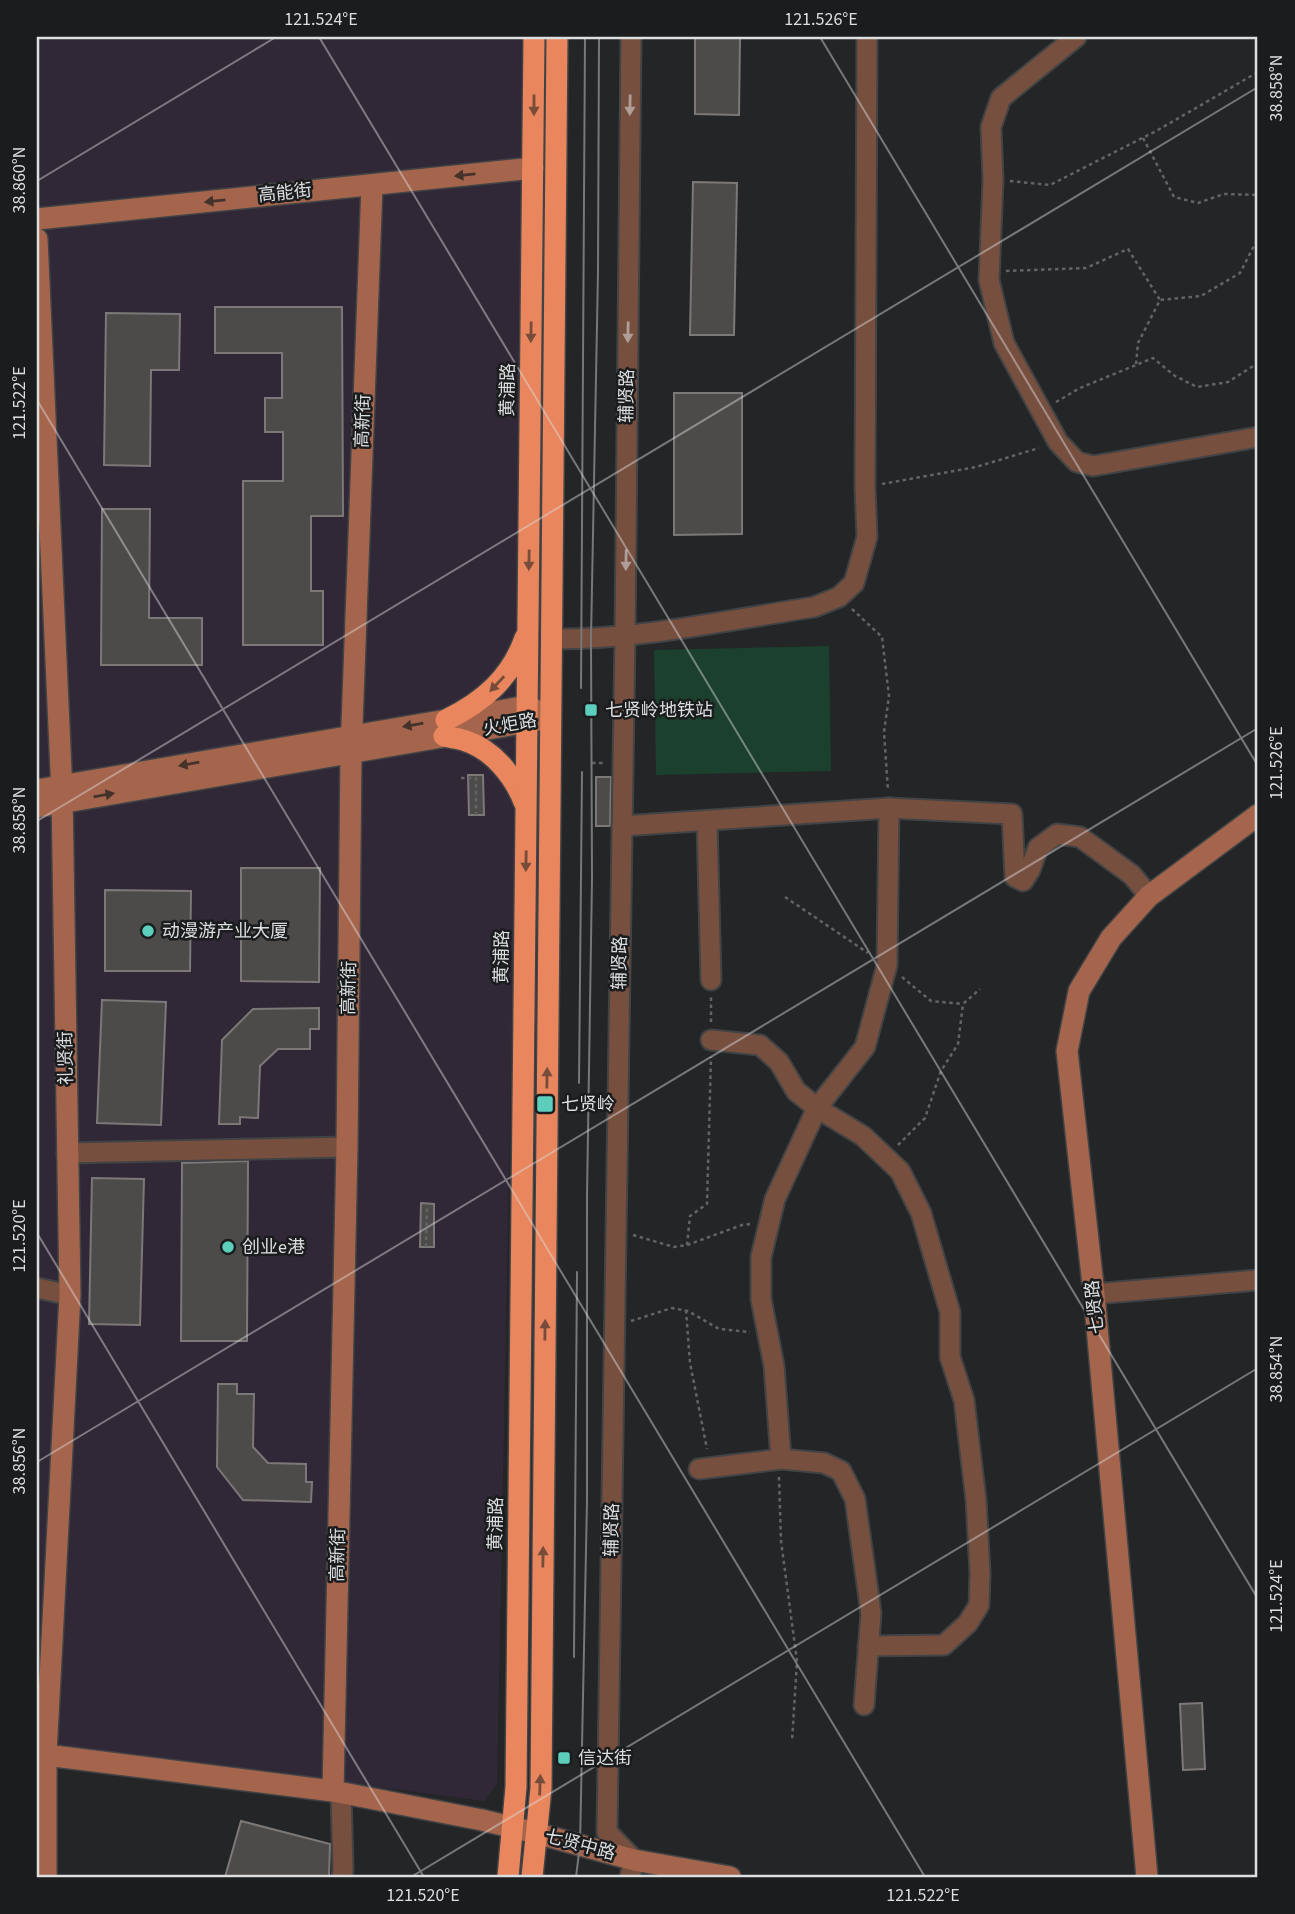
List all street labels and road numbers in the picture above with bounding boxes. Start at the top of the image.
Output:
street label: 高能街 [257,178,313,208]
street label: 黄浦路 [495,363,521,417]
street label: 辅贤路 [614,369,640,423]
street label: 高新街 [350,394,376,448]
street label: 火炬路 [481,708,539,742]
street label: 黄浦路 [489,930,515,984]
street label: 辅贤路 [607,936,633,990]
street label: 高新街 [336,961,362,1015]
street label: 礼贤街 [53,1031,79,1085]
street label: 七贤路 [1080,1279,1110,1335]
street label: 黄浦路 [483,1497,509,1551]
street label: 辅贤路 [599,1503,625,1557]
street label: 高新街 [325,1528,351,1582]
street label: 七贤中路 [542,1824,618,1866]

